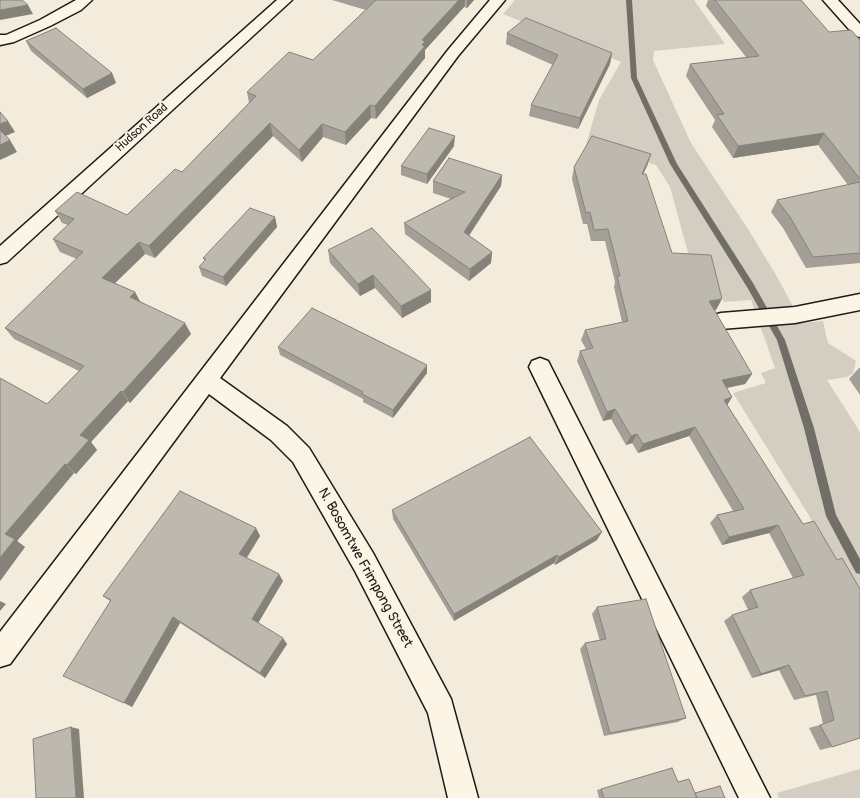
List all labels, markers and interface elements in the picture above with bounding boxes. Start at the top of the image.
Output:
street label: Hudson Road [113,101,171,155]
street label: N. Bosomtwe Frimpong Street [314,485,416,651]

